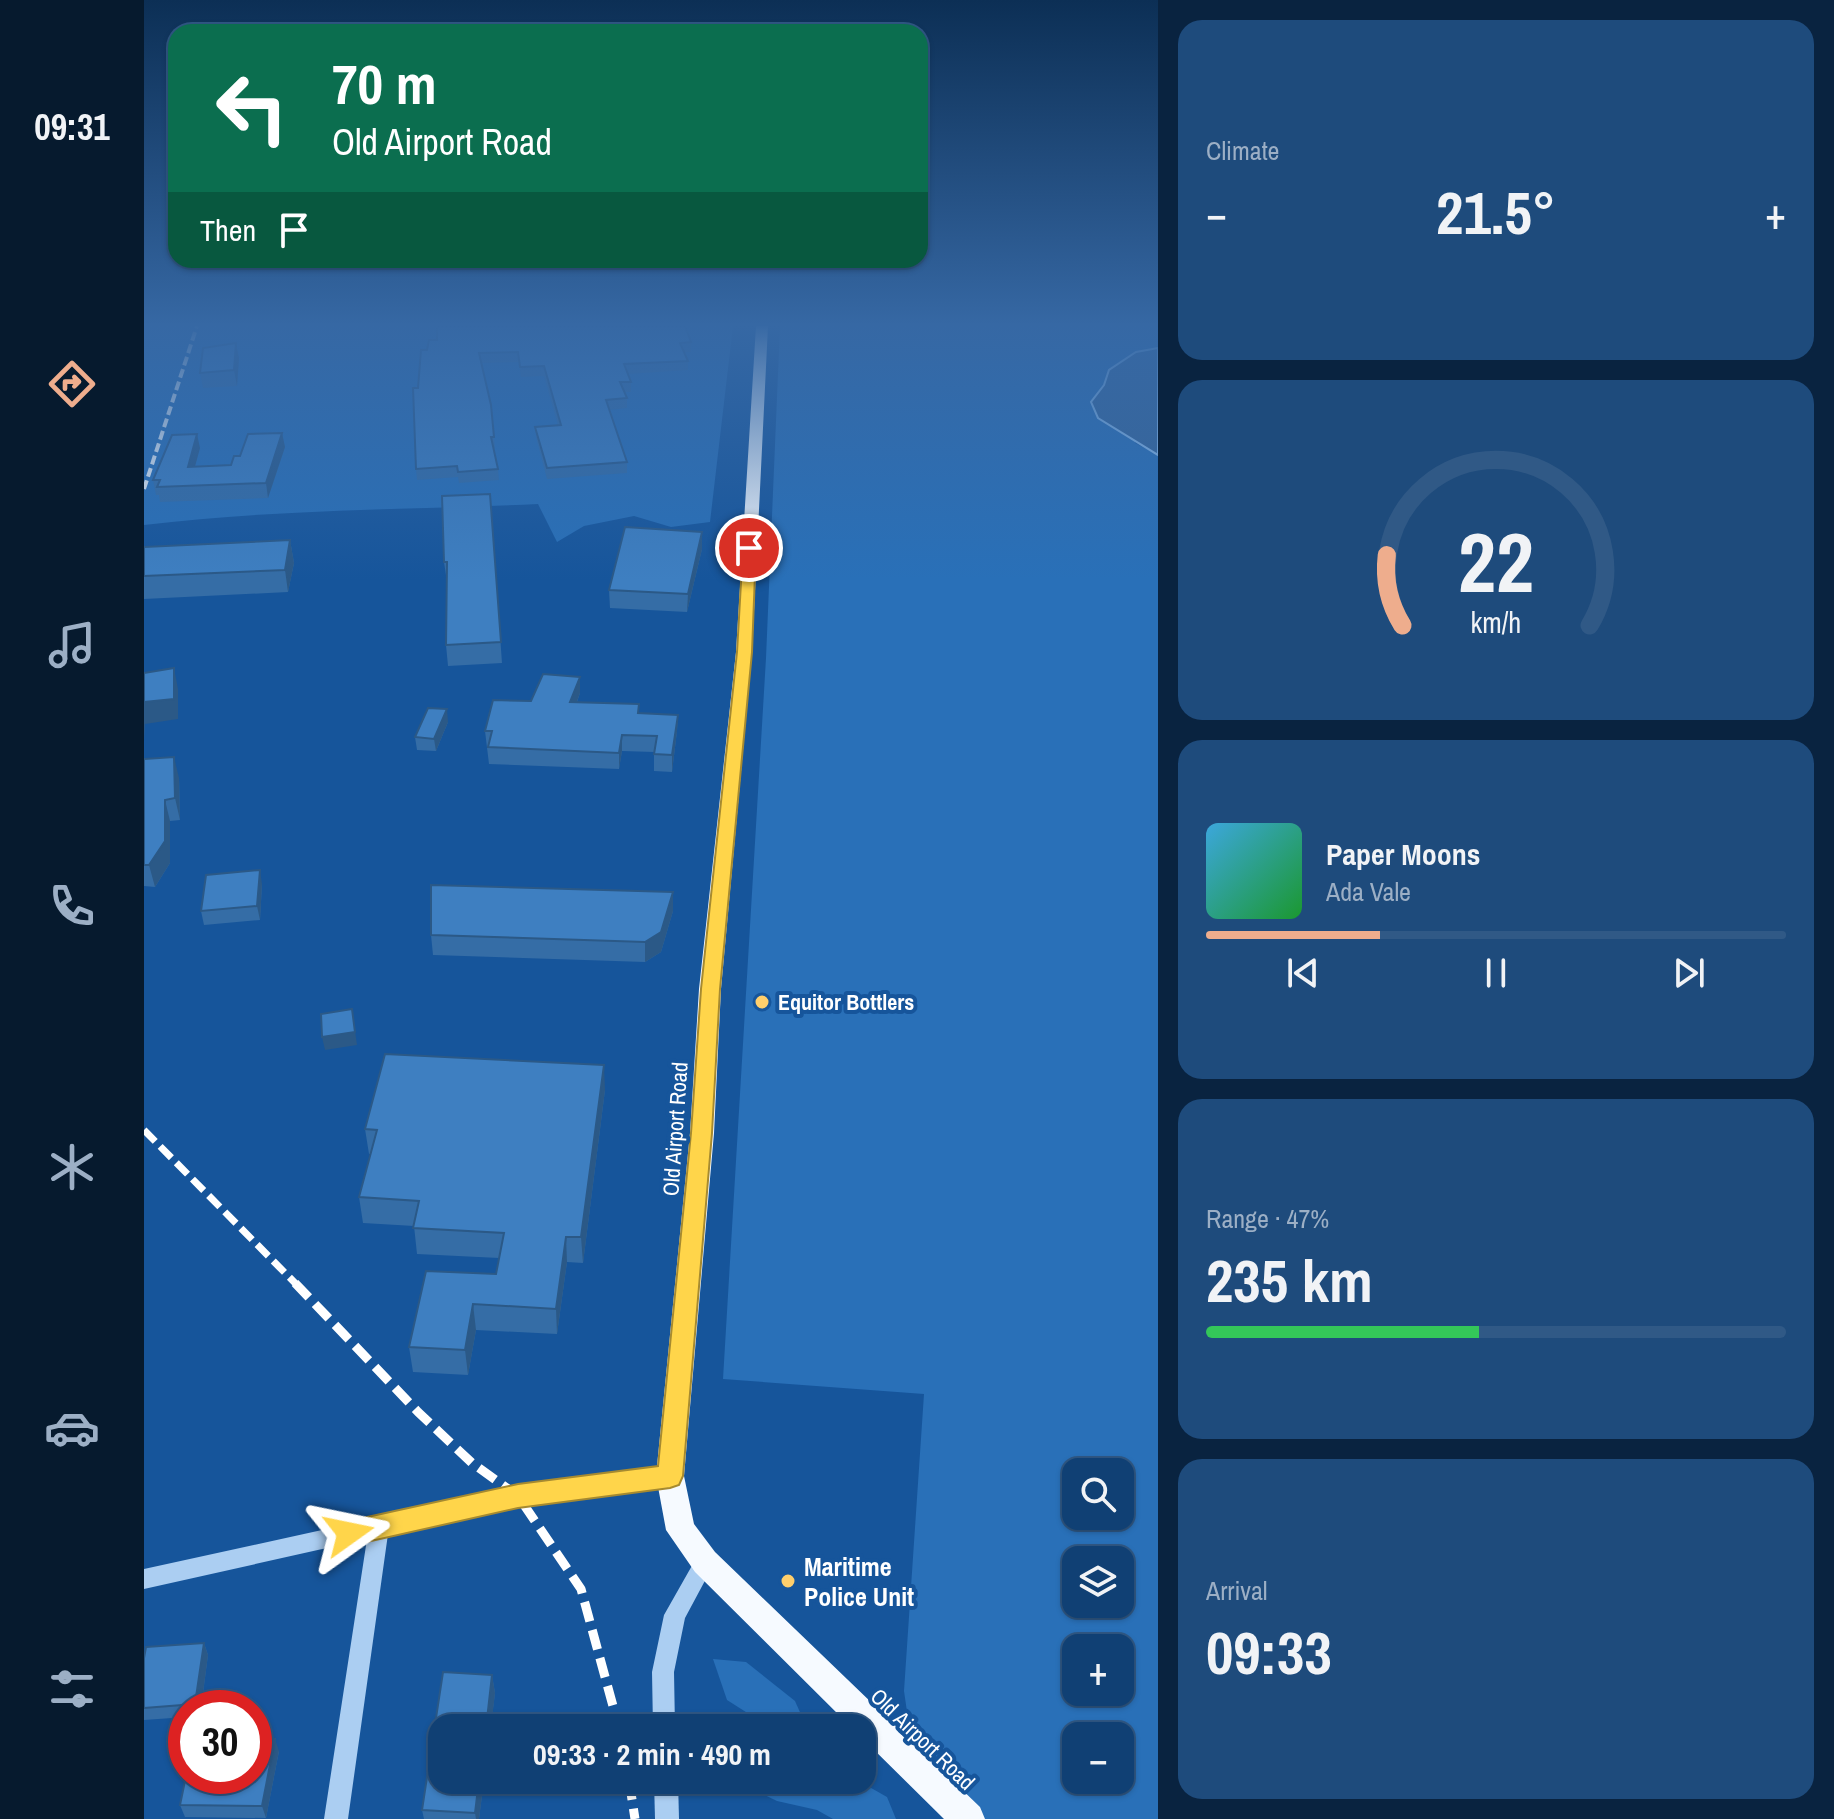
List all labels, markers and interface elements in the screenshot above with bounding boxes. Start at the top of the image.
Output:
text: 70 m [332,46,437,121]
icon: left [200,56,304,160]
text: 09:31 [34,103,110,151]
text: Old Airport Road [332,118,552,166]
text: Climate [1206,133,1279,168]
text: 21.5° [1436,172,1556,253]
text: − [1206,183,1227,243]
text: + [1765,183,1786,243]
icon: arrive [272,208,316,252]
text: Then [200,210,256,250]
icon: directions [44,356,100,412]
text: 22 [1458,505,1534,617]
pin [715,514,783,582]
icon: arrive [727,526,771,570]
text: km/h [1471,603,1521,642]
icon: music [44,617,100,673]
text: Paper Moons [1326,834,1480,874]
text: Ada Vale [1326,874,1411,909]
icon: phone [44,878,100,934]
icon: previous [1281,951,1325,995]
icon: pause [1474,951,1518,995]
icon: next [1667,951,1711,995]
place label: Equitor Bottlers [778,987,914,1017]
marker: Equitor Bottlers [753,993,771,1011]
street label: Old Airport Road [655,1061,695,1197]
icon: climate [44,1139,100,1195]
text: Range · 47% [1206,1201,1329,1236]
text: 235 km [1206,1240,1373,1321]
icon: car [44,1400,100,1456]
map controls [1062,1458,1134,1794]
button: search [1062,1458,1134,1530]
position arrow [307,1491,391,1575]
button: layers [1062,1546,1134,1618]
place label: Maritime Police Unit [804,1549,914,1614]
marker: Maritime Police Unit [779,1572,797,1590]
text: Arrival [1206,1573,1268,1608]
text: 09:33 [1206,1612,1332,1693]
button: + [1062,1634,1134,1706]
icon: filters [44,1661,100,1717]
street label: Old Airport Road [864,1682,982,1796]
speed limit sign: 30 [168,1690,272,1794]
button: − [1062,1722,1134,1794]
text: 09:33 · 2 min · 490 m [533,1734,771,1774]

